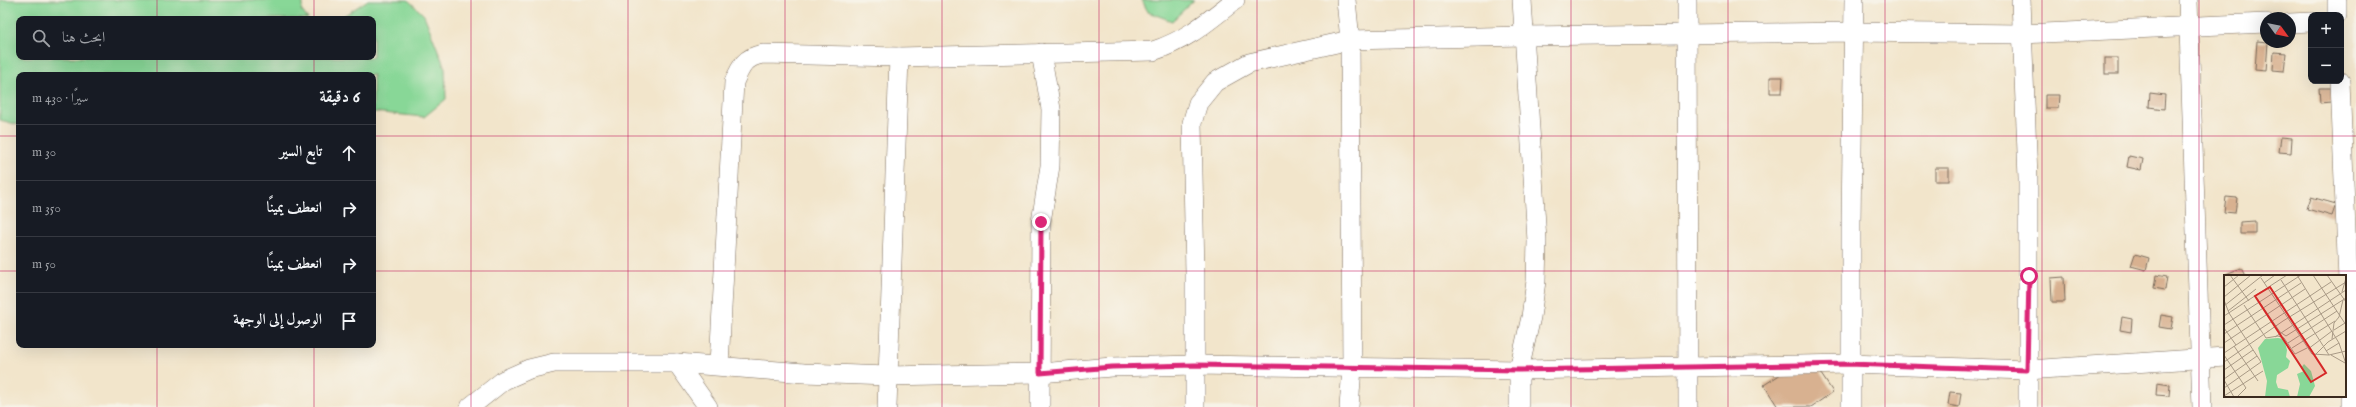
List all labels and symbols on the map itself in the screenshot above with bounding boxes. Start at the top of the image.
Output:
north arrow [2260,12,2296,48]
route end [1032,213,1050,231]
route start [2020,267,2038,285]
inset map [2224,275,2346,397]

